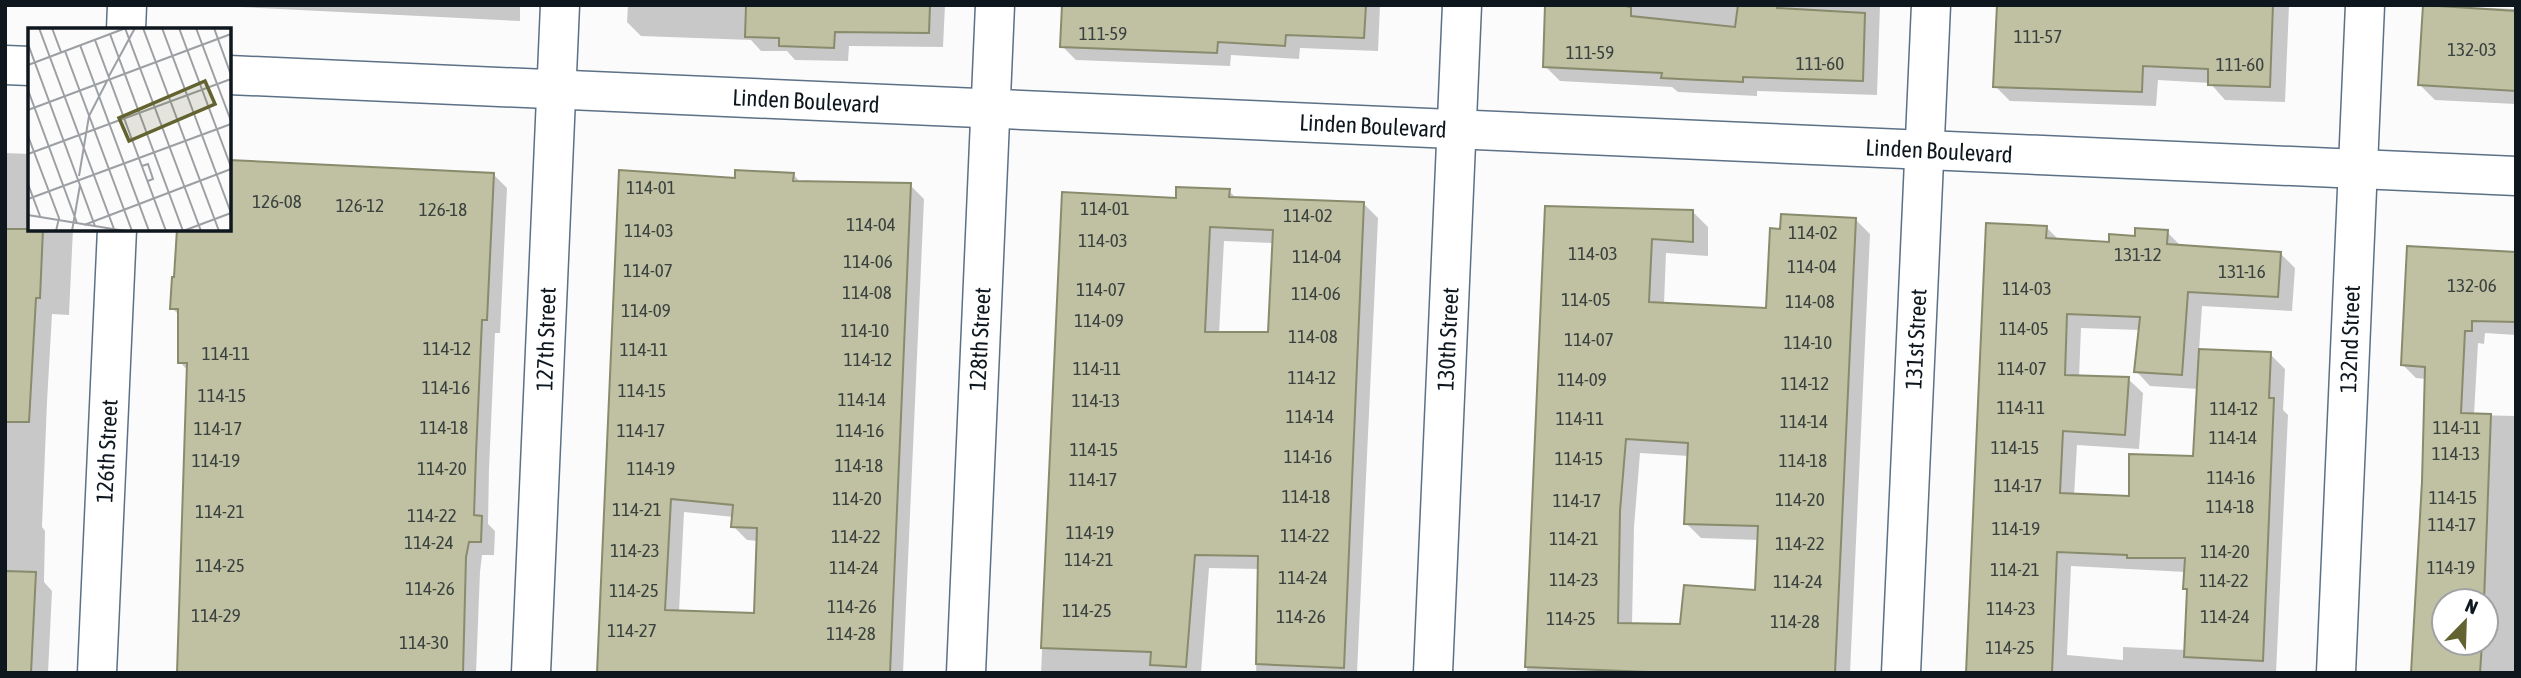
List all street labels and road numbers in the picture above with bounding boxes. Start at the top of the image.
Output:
street label: Linden Boulevard [732,84,880,118]
street label: Linden Boulevard [1299,109,1447,143]
street label: Linden Boulevard [1865,134,2013,168]
street label: 132nd Street [2335,285,2365,393]
street label: 128th Street [964,286,996,392]
street label: 130th Street [1432,286,1464,392]
street label: 127th Street [531,287,561,391]
street label: 131st Street [1900,288,1932,390]
street label: 126th Street [91,398,123,504]

